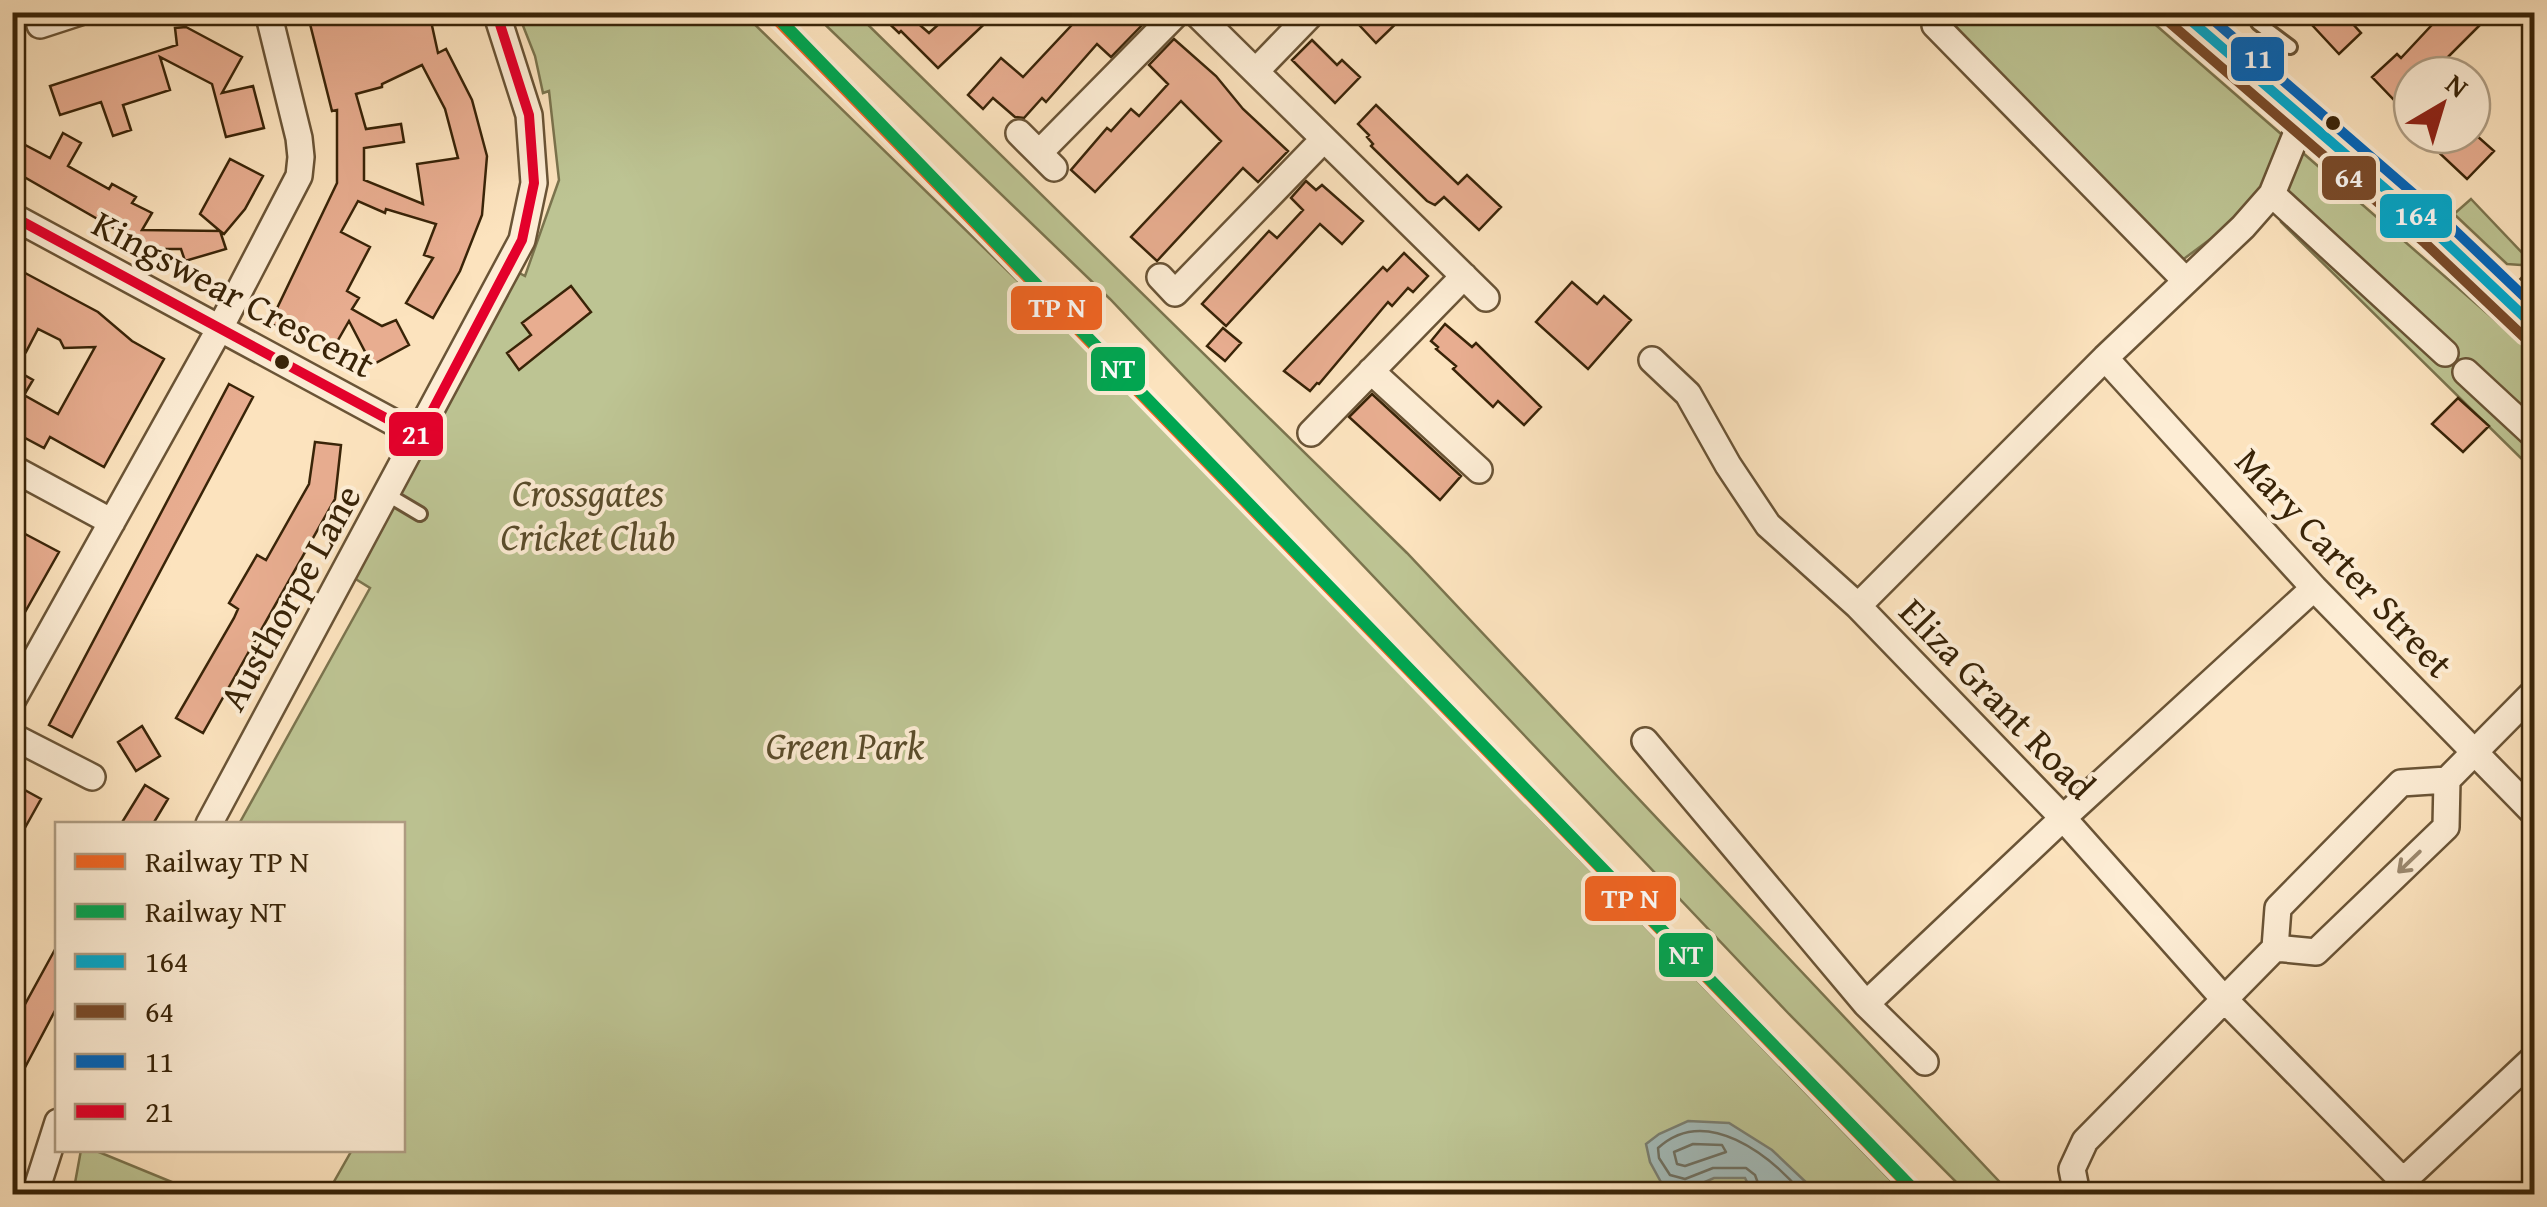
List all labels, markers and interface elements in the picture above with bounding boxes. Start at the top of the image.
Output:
line badge: 11 [2229,35,2286,83]
text: 11 [2243,37,2273,78]
north arrow [2392,55,2492,155]
text: N [2438,63,2478,107]
unlabelled marker [2323,113,2343,133]
line badge: 64 [2320,154,2378,202]
text: 64 [2334,156,2364,197]
line badge: 164 [2378,192,2454,240]
text: 164 [2394,194,2438,235]
street label: Kingswear Crescent [83,195,385,391]
line badge: TP N [1009,284,1104,332]
text: TP N [1028,286,1086,327]
line badge: NT [1089,345,1147,393]
text: NT [1100,347,1136,388]
unlabelled marker [272,352,292,372]
line badge: 21 [387,410,445,458]
text: 21 [401,413,431,454]
street label: Mary Carter Street [2223,434,2467,690]
park label: Crossgates Cricket Club [500,464,676,564]
street label: Austhorpe Lane [204,474,374,720]
street label: Eliza Grant Road [1887,584,2110,812]
park label: Green Park [766,717,925,773]
legend [55,822,405,1152]
text: Railway TP N [145,839,309,883]
one-way arrow [2397,850,2421,874]
line badge: TP N [1583,874,1678,923]
text: TP N [1601,877,1659,918]
text: Railway NT [145,889,286,933]
line badge: NT [1657,931,1715,979]
text: NT [1668,933,1704,974]
text: 164 [145,939,188,983]
text: 64 [145,989,174,1033]
text: 11 [145,1039,174,1083]
text: 21 [145,1089,174,1133]

